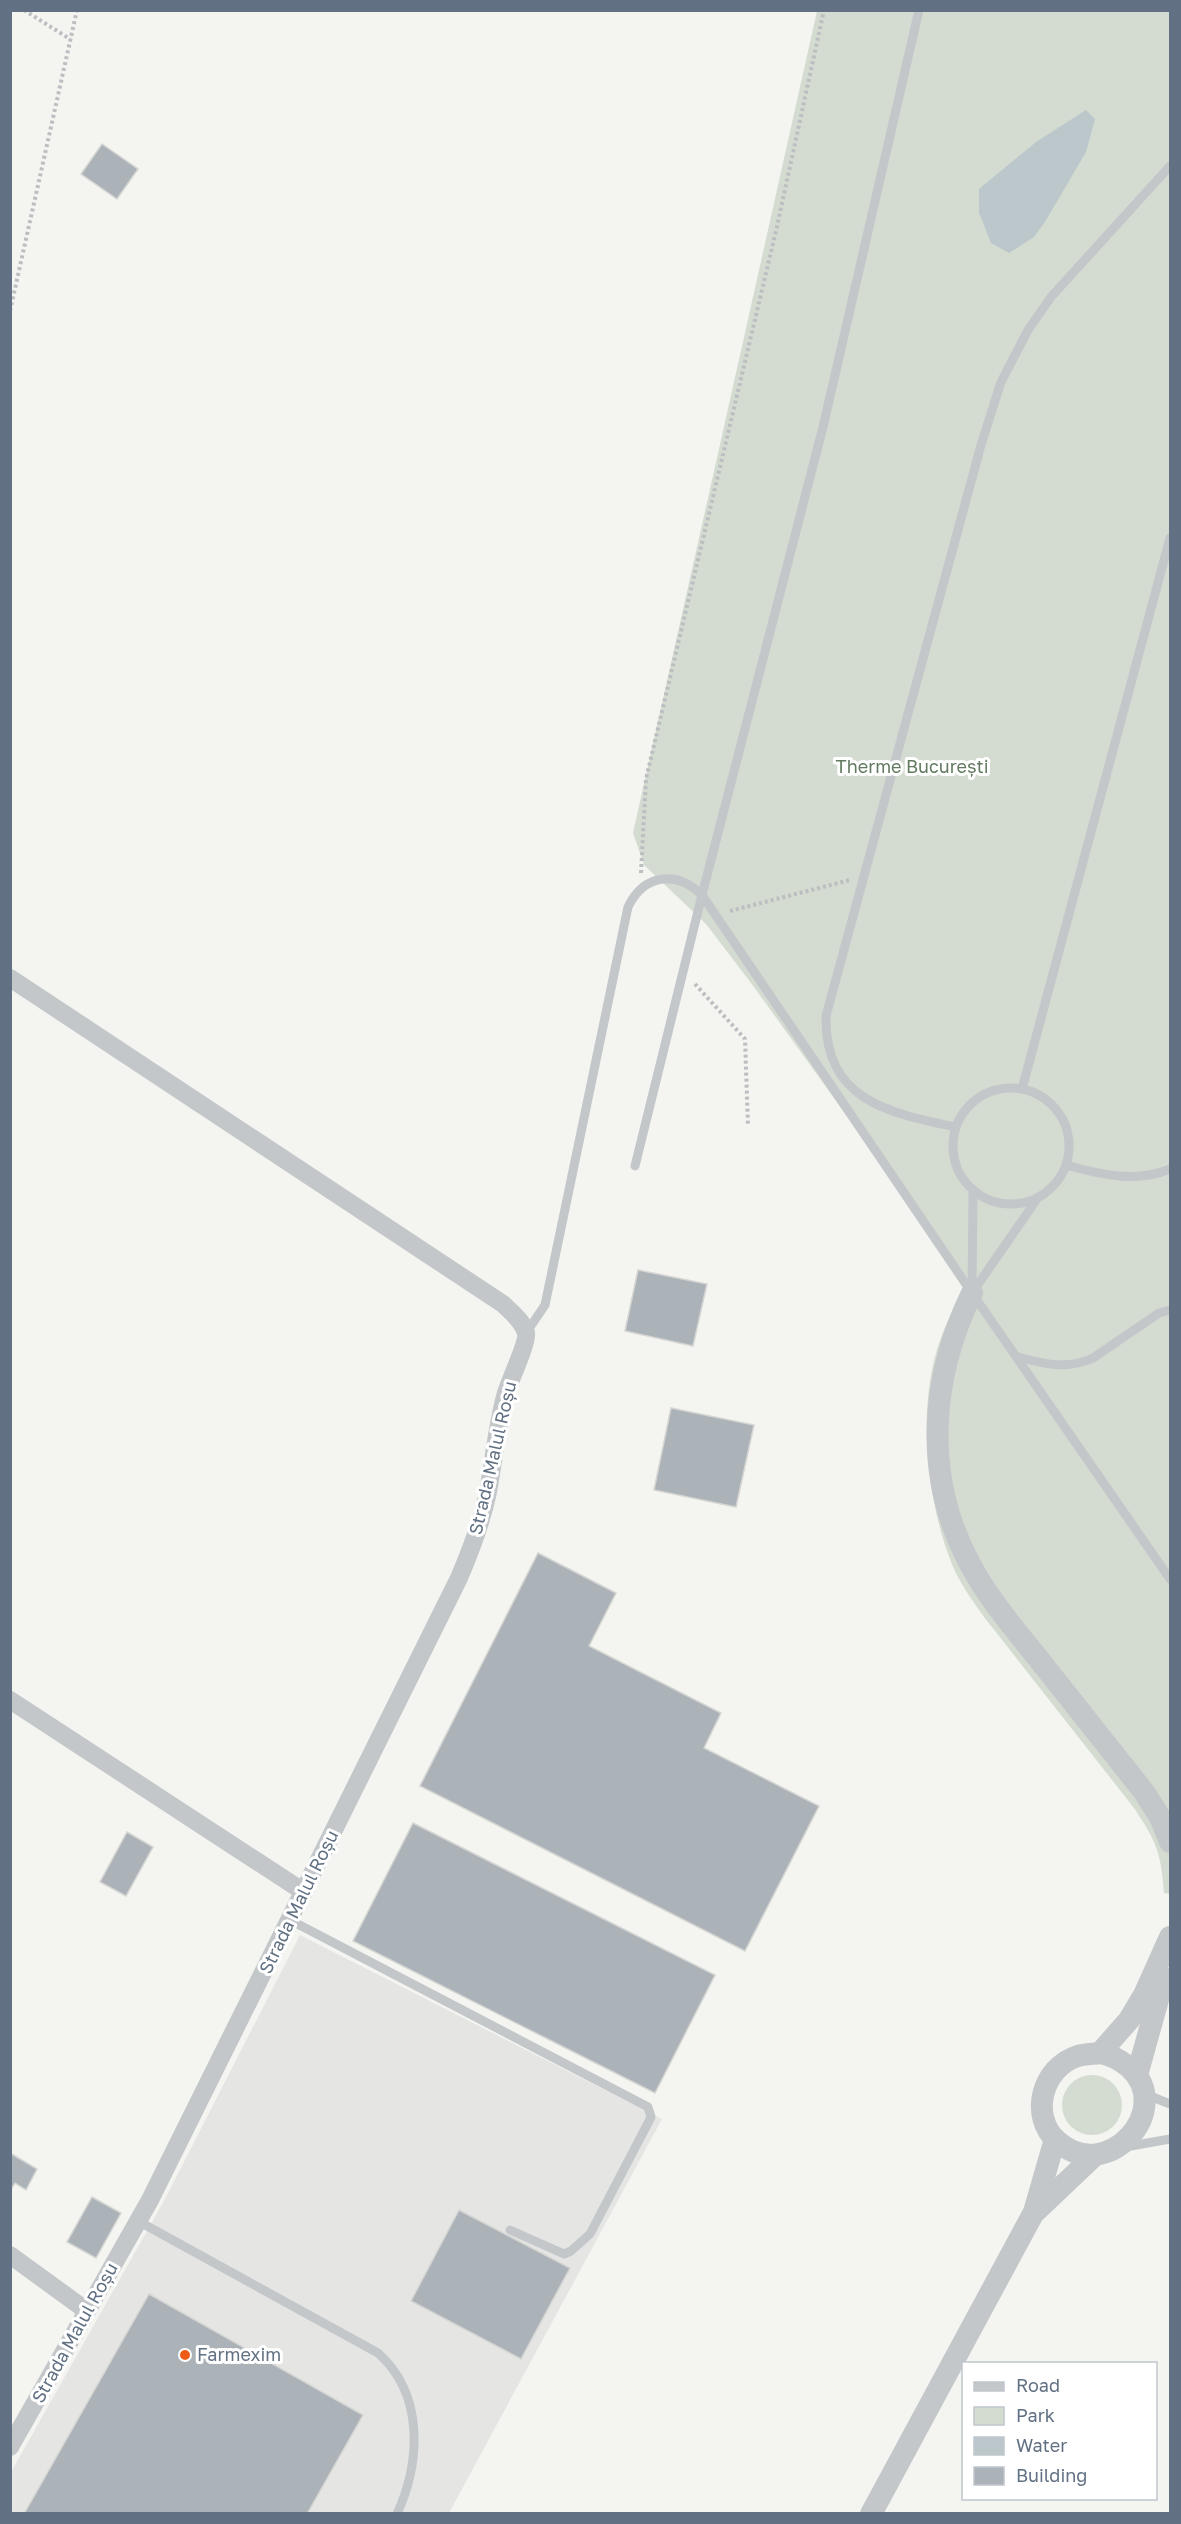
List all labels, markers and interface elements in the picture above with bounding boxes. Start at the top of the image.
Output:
park label: Therme București [835,755,989,777]
street label: Strada Malul Roșu [464,1379,520,1537]
street label: Strada Malul Roșu [254,1826,342,1977]
street label: Strada Malul Roșu [26,2259,122,2406]
place label: Farmexim [197,2343,281,2365]
marker: Farmexim [178,2348,192,2362]
legend [962,2362,1157,2500]
text: Road [1016,2374,1060,2396]
text: Park [1016,2404,1055,2426]
text: Water [1016,2434,1067,2456]
text: Building [1016,2464,1087,2486]

